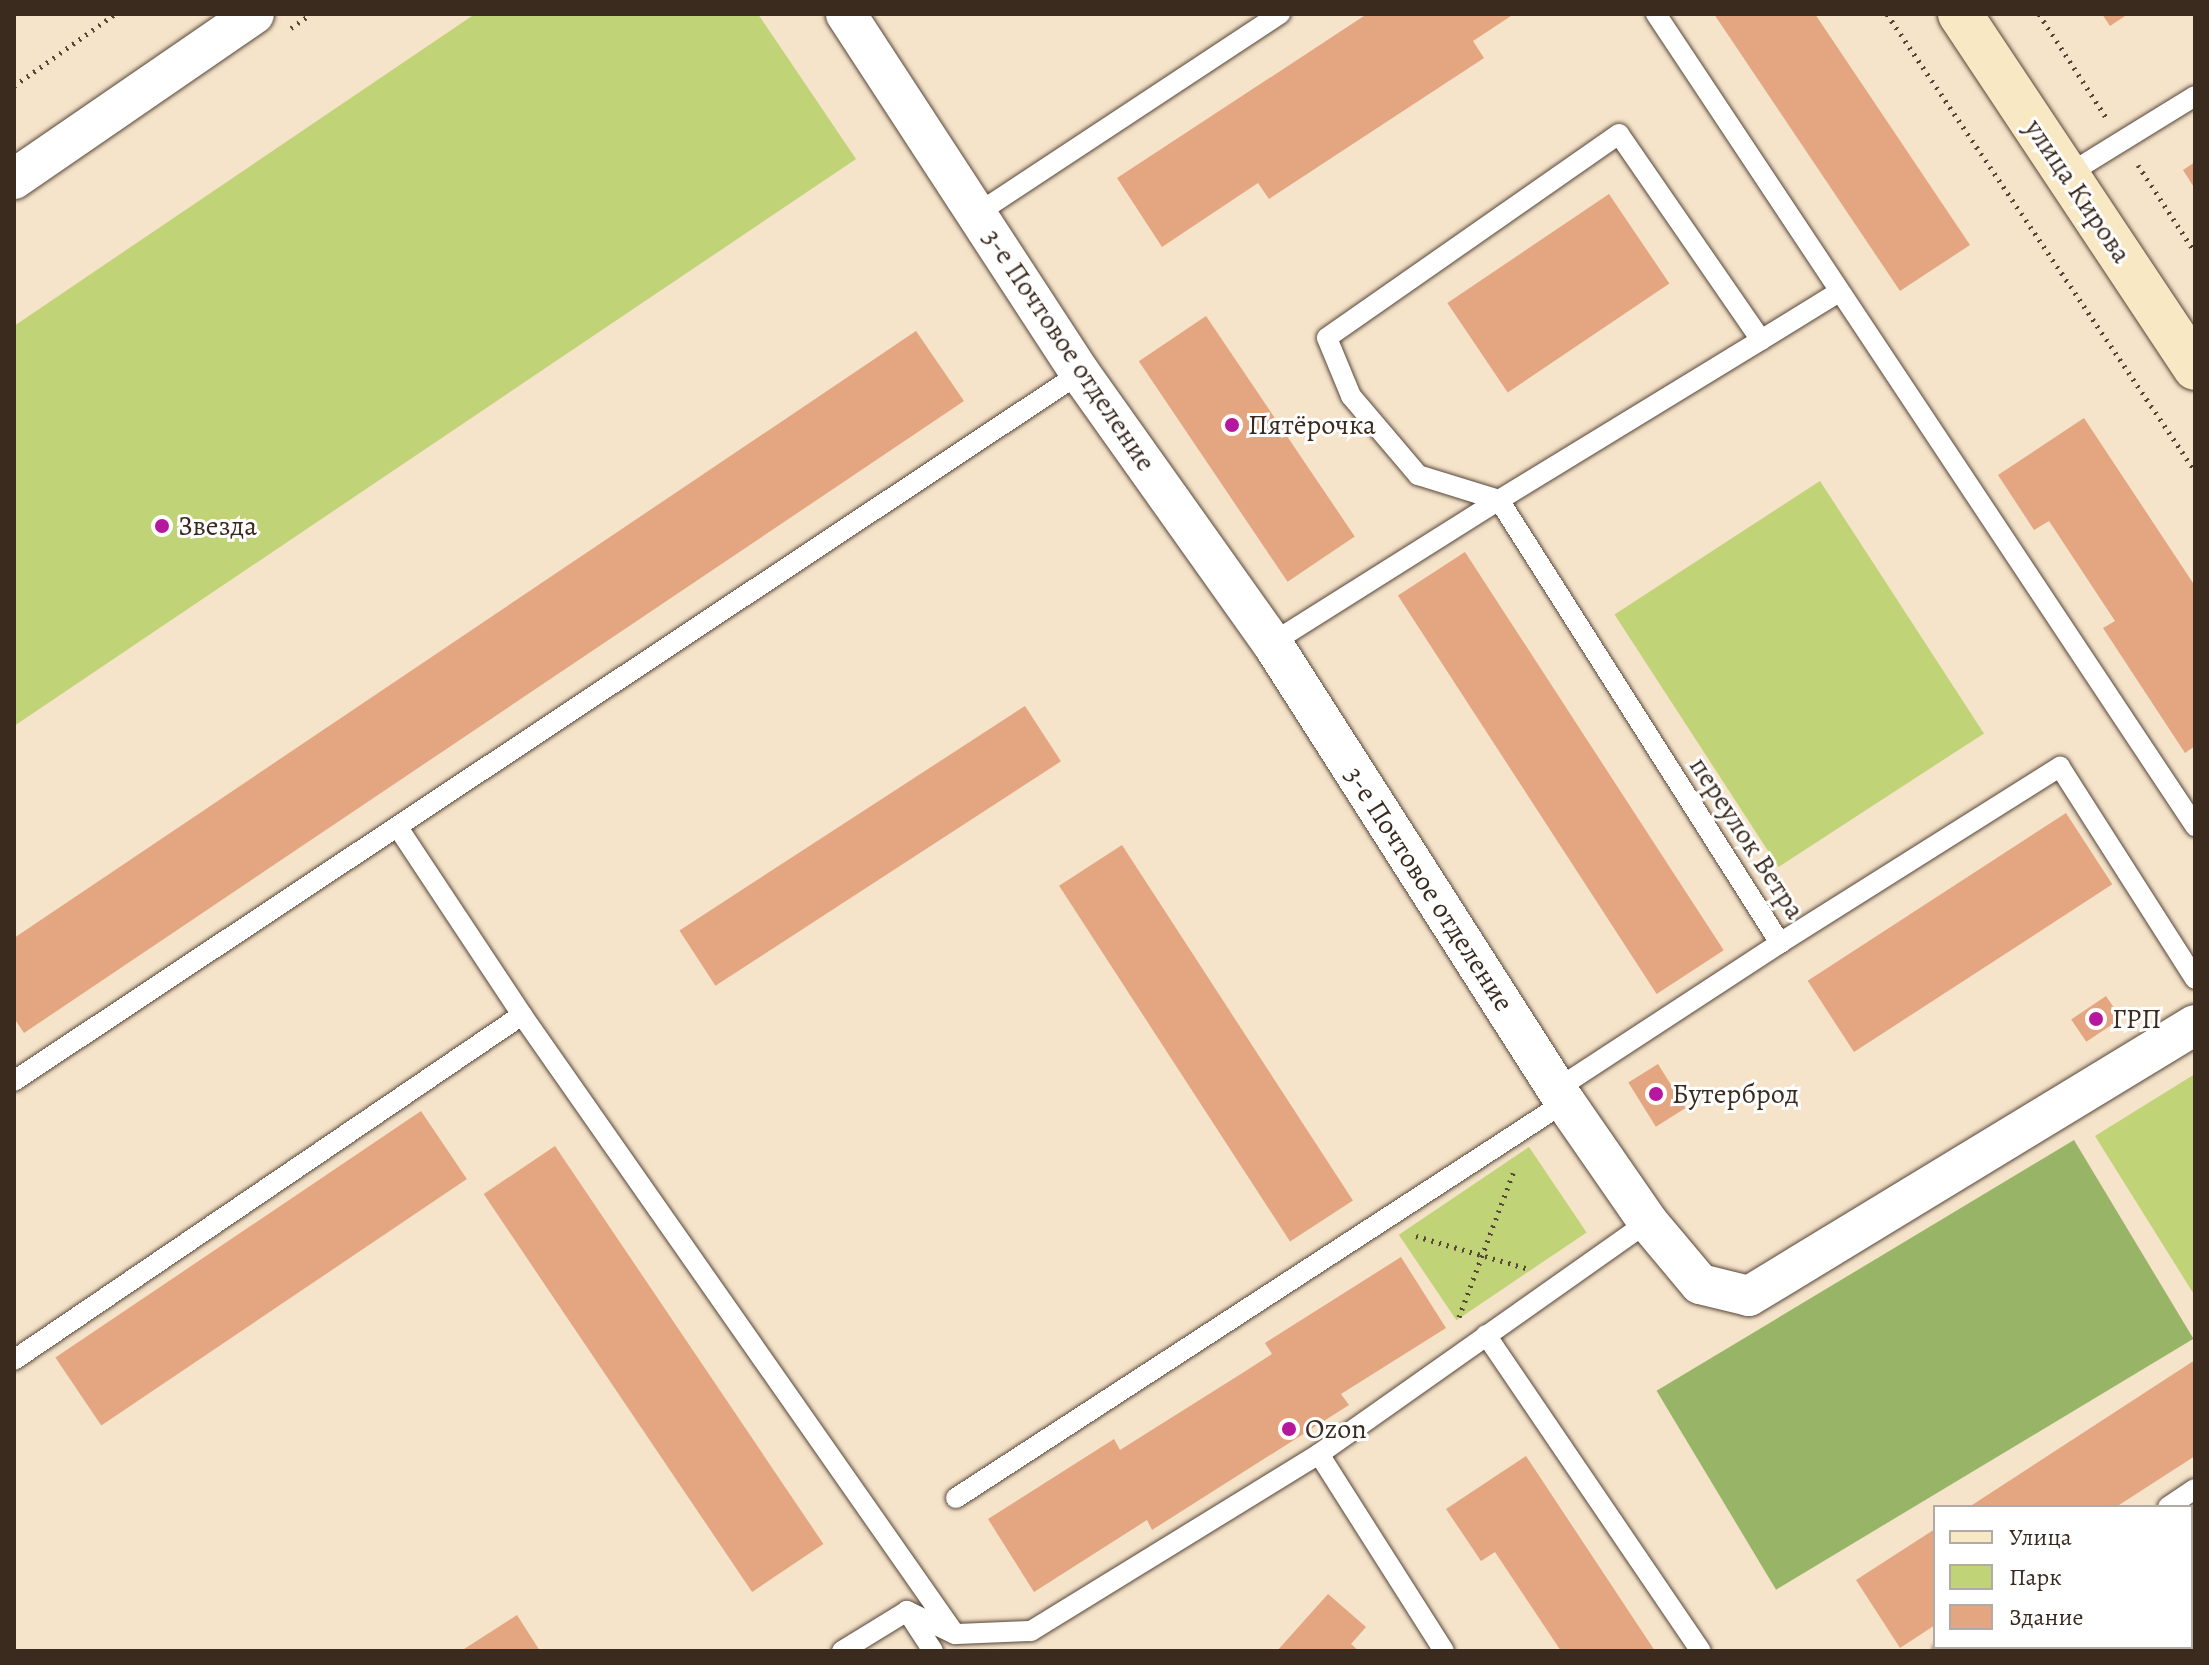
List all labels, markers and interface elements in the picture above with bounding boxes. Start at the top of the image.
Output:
street label: улица Кирова [2018,113,2138,269]
street label: 3-е Почтовое отделение [975,222,1163,478]
place label: Пятёрочка [1248,408,1376,442]
marker: Пятёрочка [1223,416,1241,434]
place label: Звезда [178,509,257,543]
marker: Звезда [153,517,171,535]
street label: переулок Ветра [1682,751,1812,925]
street label: 3-е Почтовое отделение [1337,760,1521,1018]
place label: ГРП [2112,1002,2161,1036]
marker: ГРП [2087,1010,2105,1028]
place label: Бутерброд [1672,1077,1799,1111]
marker: Бутерброд [1647,1085,1665,1103]
place label: Ozon [1305,1412,1367,1446]
marker: Ozon [1280,1420,1298,1438]
legend [1933,1505,2193,1649]
text: Улица [2009,1521,2072,1553]
text: Парк [2009,1561,2062,1593]
text: Здание [2009,1601,2084,1633]

